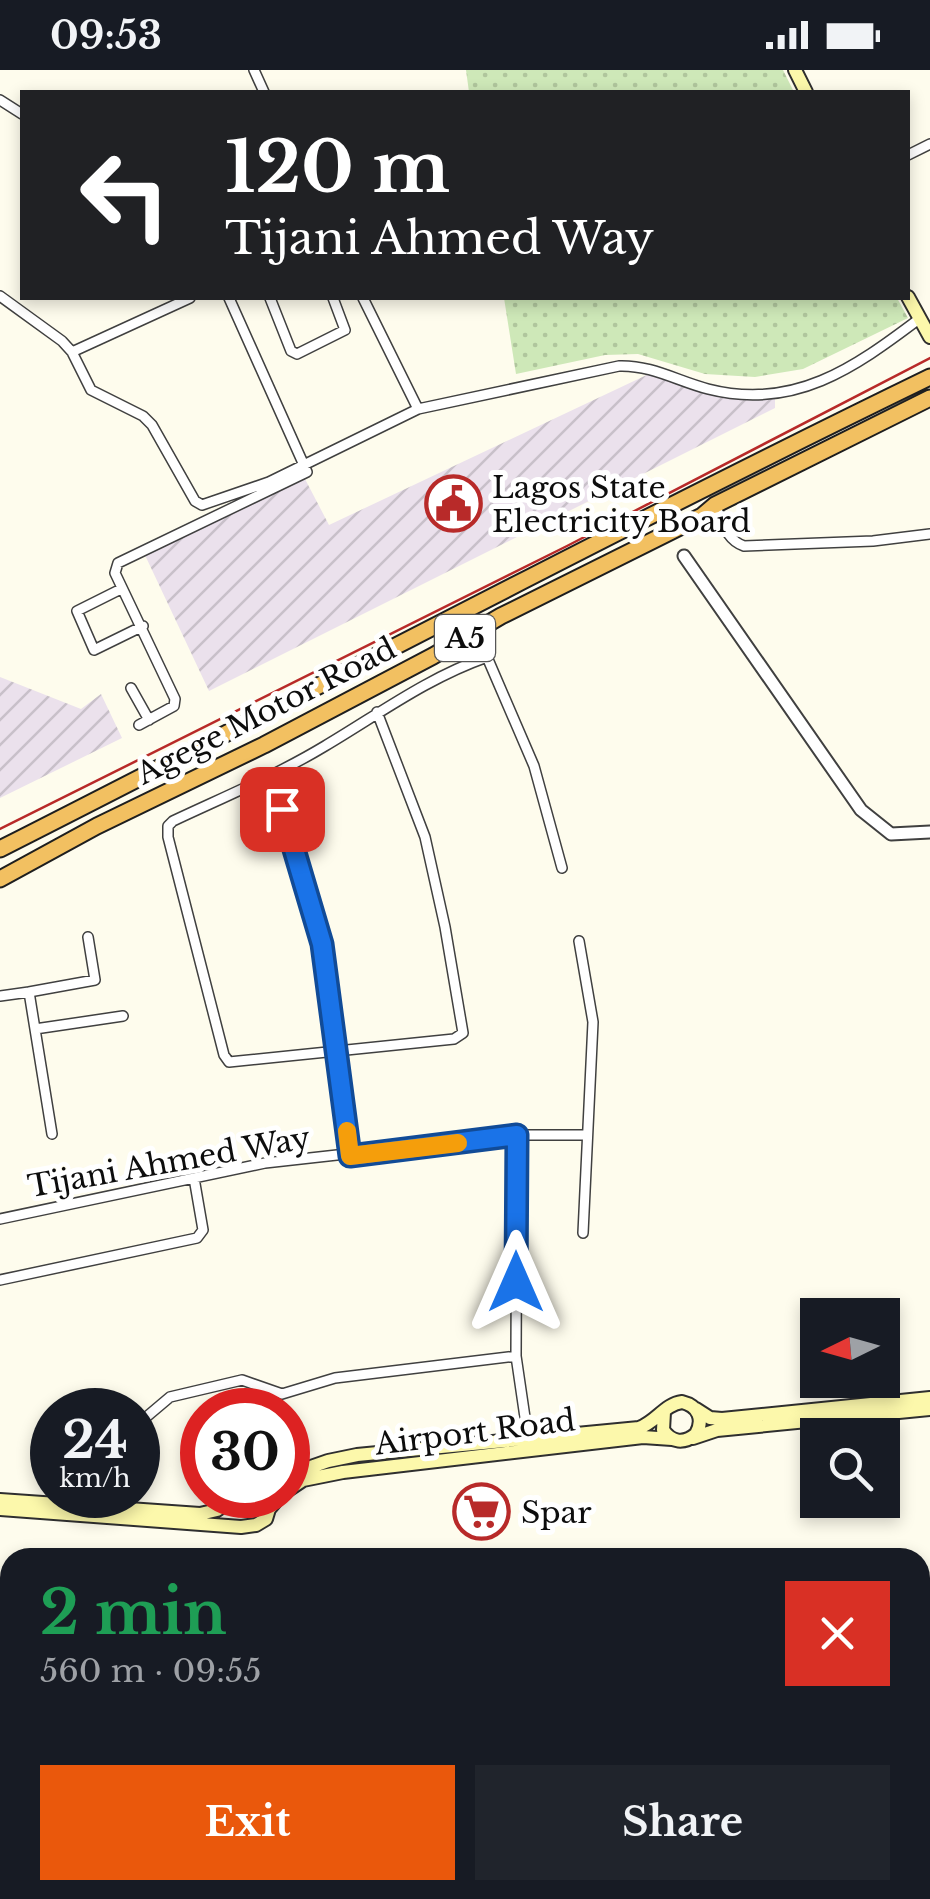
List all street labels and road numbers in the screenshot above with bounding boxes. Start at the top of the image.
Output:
road number: A5 [435,615,495,661]
street label: Agege Motor Road [129,630,402,793]
street label: Tijani Ahmed Way [25,1119,313,1205]
street label: Airport Road [372,1401,577,1463]

